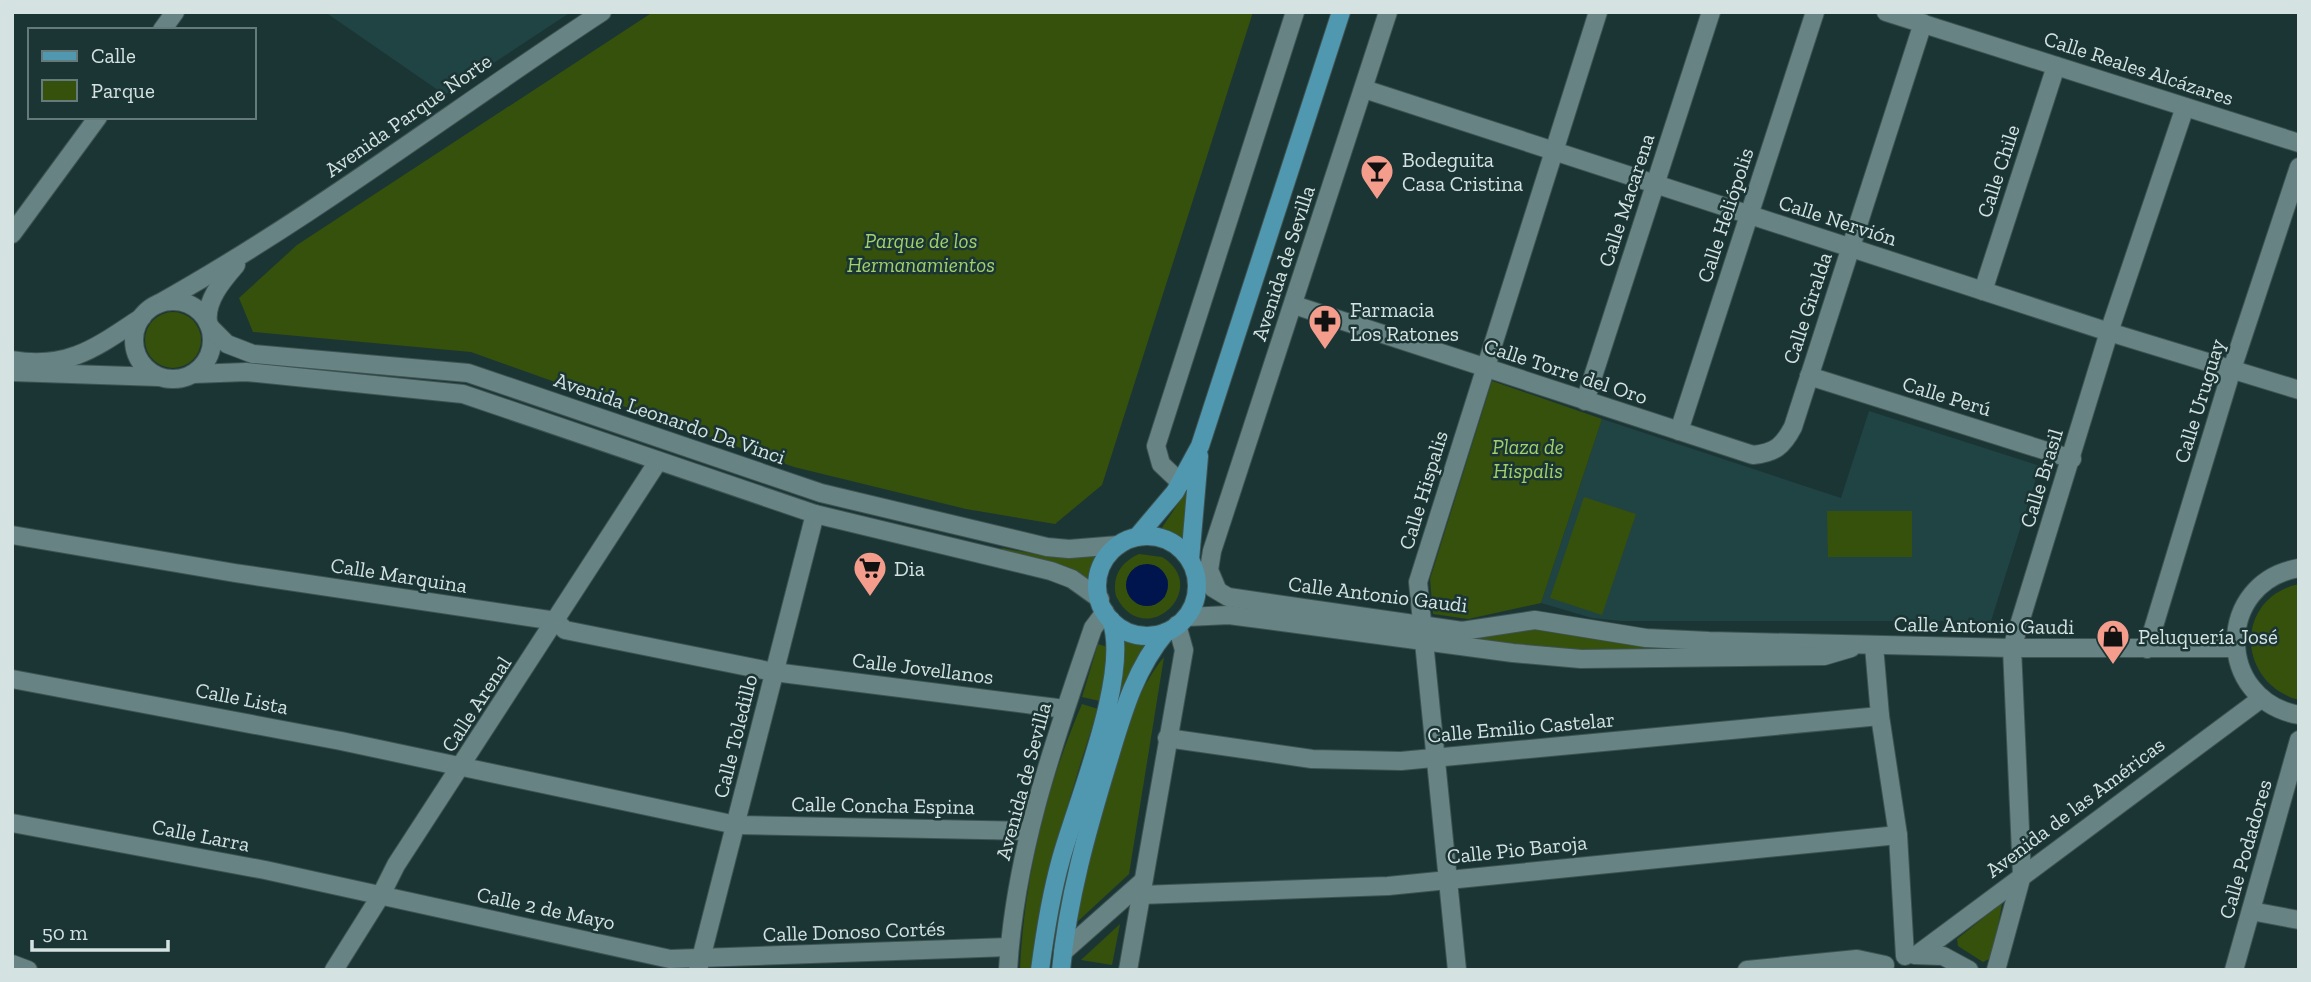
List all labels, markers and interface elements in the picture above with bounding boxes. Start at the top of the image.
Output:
street label: Calle Reales Alcázares [2041,26,2237,110]
legend [28,28,256,119]
text: Calle [91,43,136,68]
street label: Avenida Parque Norte [320,48,496,182]
text: Parque [91,78,155,103]
street label: Calle Chile [1971,121,2025,221]
street label: Calle Macarena [1593,130,1659,270]
street label: Calle Heliópolis [1691,145,1759,285]
place label: Bodeguita Casa Cristina [1402,147,1523,196]
bar icon: Bodeguita Casa Cristina [1358,152,1396,201]
street label: Avenida de Sevilla [1246,182,1320,344]
street label: Calle Nervión [1776,189,1900,251]
park label: Parque de los Hermanamientos [847,228,995,277]
street label: Calle Giralda [1777,249,1837,367]
place label: Farmacia Los Ratones [1350,297,1459,346]
pharmacy icon: Farmacia Los Ratones [1306,302,1344,351]
street label: Calle Torre del Oro [1481,333,1651,409]
street label: Calle Uruguay [2168,336,2230,466]
street label: Avenida Leonardo Da Vinci [551,367,789,469]
street label: Calle Perú [1900,371,1995,421]
street label: Calle Brasil [2014,425,2068,530]
street label: Calle Hispalis [1393,428,1453,552]
park label: Plaza de Hispalis [1492,434,1564,483]
supermarket icon: Dia [851,549,889,598]
street label: Calle Marquina [329,552,469,598]
place label: Dia [894,556,925,581]
street label: Calle Antonio Gaudi [1287,571,1469,617]
street label: Calle Antonio Gaudi [1894,611,2075,639]
shop icon: Peluquería José [2094,617,2132,666]
place label: Peluquería José [2138,624,2278,649]
street label: Calle Jovellanos [851,647,995,689]
street label: Calle Arenal [436,651,516,756]
street label: Calle Toledillo [708,672,762,800]
street label: Calle Lista [193,677,291,719]
street label: Avenida de Sevilla [990,700,1056,862]
street label: Calle Emilio Castelar [1426,706,1616,748]
street label: Avenida de las Américas [1981,731,2169,883]
street label: Calle Podadores [2213,776,2277,922]
street label: Calle Concha Espina [791,791,975,819]
street label: Calle Larra [150,813,252,857]
street label: Calle Pio Baroja [1446,829,1588,870]
street label: Calle 2 de Mayo [475,881,617,935]
scale bar [32,908,168,952]
street label: Calle Donoso Cortés [762,915,946,947]
text: 50 m [42,920,88,945]

